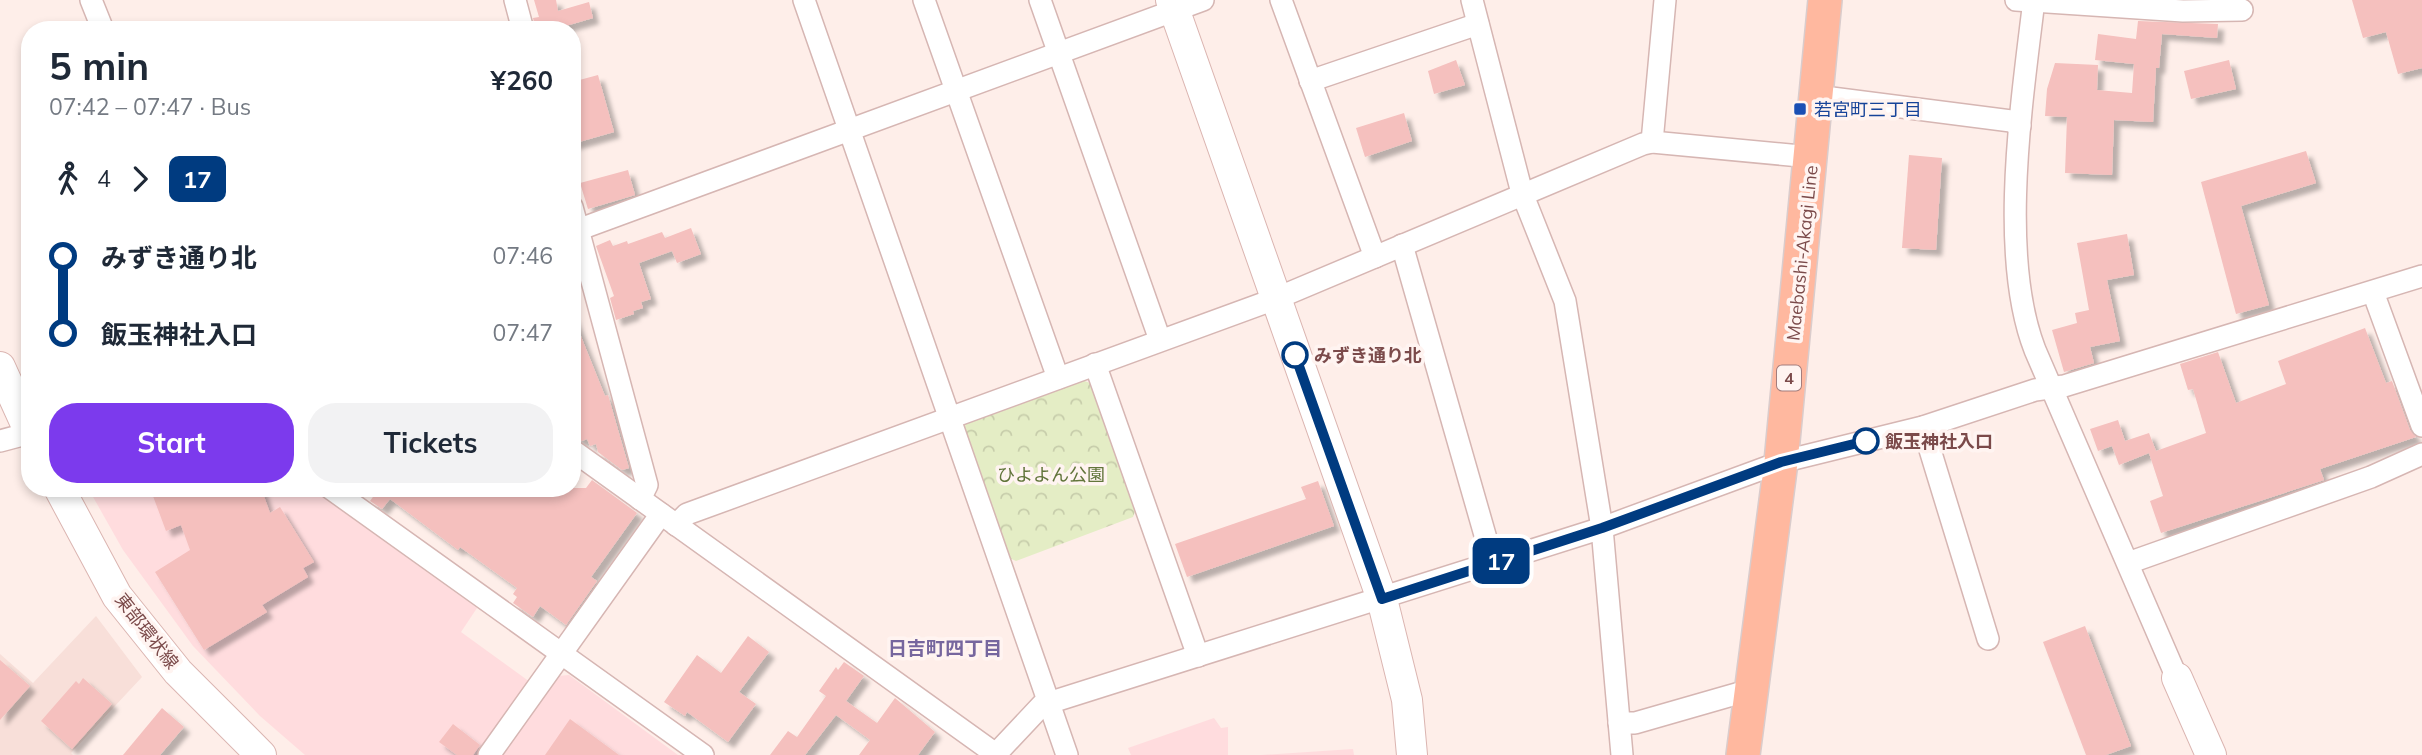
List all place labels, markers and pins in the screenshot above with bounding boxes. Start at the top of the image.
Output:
place label: 若宮町三丁目 [1814,98,1922,121]
marker: 若宮町三丁目 [1792,101,1808,117]
marker: みずき通り北 [1282,342,1308,368]
place label: みずき通り北 [1314,344,1422,367]
marker: 飯玉神社入口 [1853,428,1879,454]
place label: 飯玉神社入口 [1885,430,1993,453]

